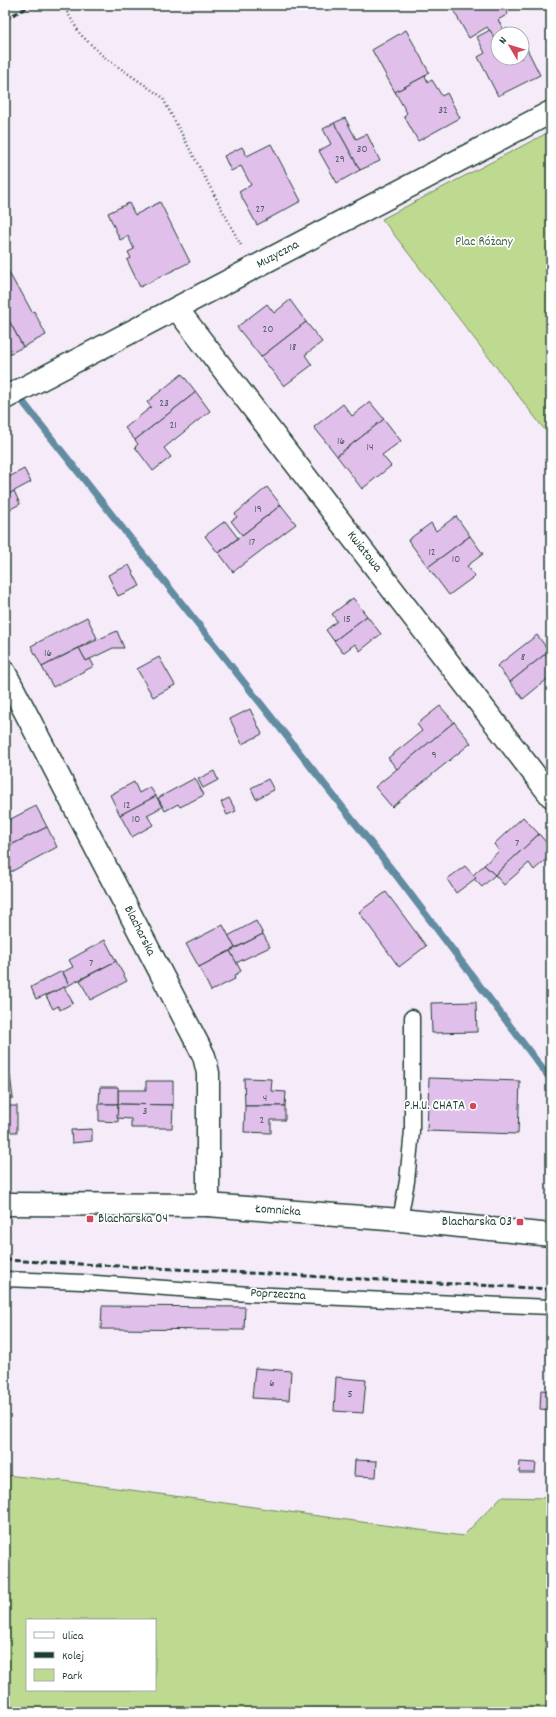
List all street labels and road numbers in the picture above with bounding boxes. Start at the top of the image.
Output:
street label: Muzyczna [253,235,303,274]
street label: Kwiatowa [342,527,387,577]
street label: Blacharska [118,902,160,960]
street label: Łomnicka [254,1200,302,1222]
street label: Poprzeczna [250,1284,307,1306]

